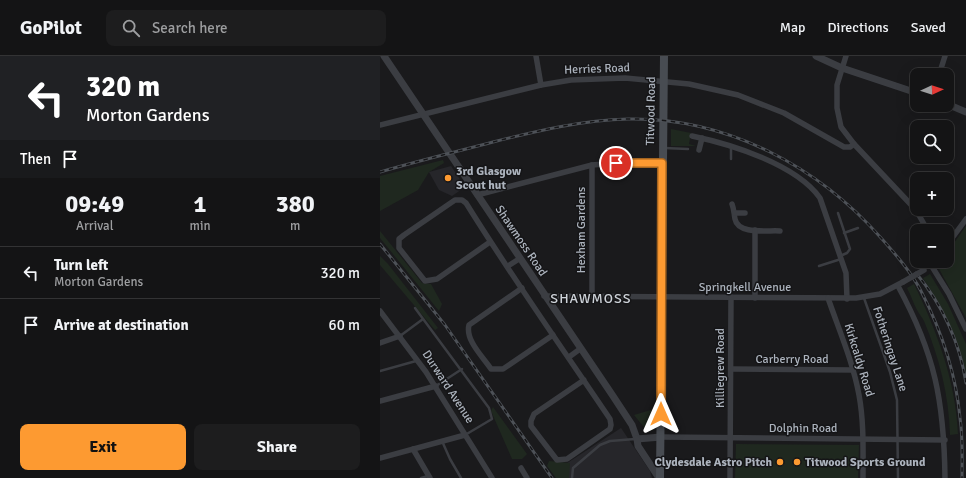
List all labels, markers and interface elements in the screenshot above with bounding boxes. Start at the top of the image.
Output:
search box [106,10,386,46]
text: GoPilot [20,16,82,40]
icon: search [120,17,142,39]
text: Search here [152,19,228,37]
text: Map [780,19,806,36]
text: Directions [828,19,889,36]
text: Saved [911,19,946,36]
street label: Herries Road [564,60,630,78]
north arrow [910,68,954,112]
map controls [910,68,954,268]
text: 320 m [86,70,160,104]
icon: left [20,72,72,124]
street label: Titwood Road [643,76,659,146]
text: Morton Gardens [86,104,210,126]
button: search [910,120,954,164]
pin [599,146,633,180]
icon: arrive [59,148,81,170]
text: Then [20,150,51,168]
icon: arrive [605,152,627,174]
place label: 3rd Glasgow Scout hut [456,164,522,193]
button: + [910,172,954,216]
marker: 3rd Glasgow Scout hut [443,173,453,183]
street label: Hexham Gardens [574,187,589,273]
text: 09:49 [65,189,124,219]
text: 1 [194,189,206,219]
text: 380 [276,189,315,219]
street label: Shawmoss Road [492,203,550,279]
text: Arrival [76,218,113,234]
text: min [190,218,211,234]
text: m [290,218,300,234]
button: − [910,224,954,268]
text: Turn left [54,256,108,274]
icon: left [20,262,42,284]
text: 320 m [320,264,360,282]
text: Morton Gardens [54,274,143,290]
street label: Springkell Avenue [699,280,791,295]
district label: SHAWMOSS [550,290,632,307]
street label: Fotheringay Lane [869,305,911,393]
icon: arrive [20,314,42,336]
text: Arrive at destination [54,316,189,334]
text: 60 m [329,316,360,334]
street label: Kirkcaldy Road [841,321,877,399]
street label: Killiegrew Road [713,328,728,408]
street label: Durward Avenue [419,347,477,427]
street label: Carberry Road [755,352,829,367]
position arrow [640,393,682,435]
street label: Dolphin Road [769,421,837,436]
button: Exit [20,424,186,470]
button: Share [194,424,360,470]
place label: Clydesdale Astro Pitch [655,455,772,470]
place label: Titwood Sports Ground [805,455,926,470]
marker: Clydesdale Astro Pitch [775,457,785,467]
marker: Titwood Sports Ground [792,457,802,467]

